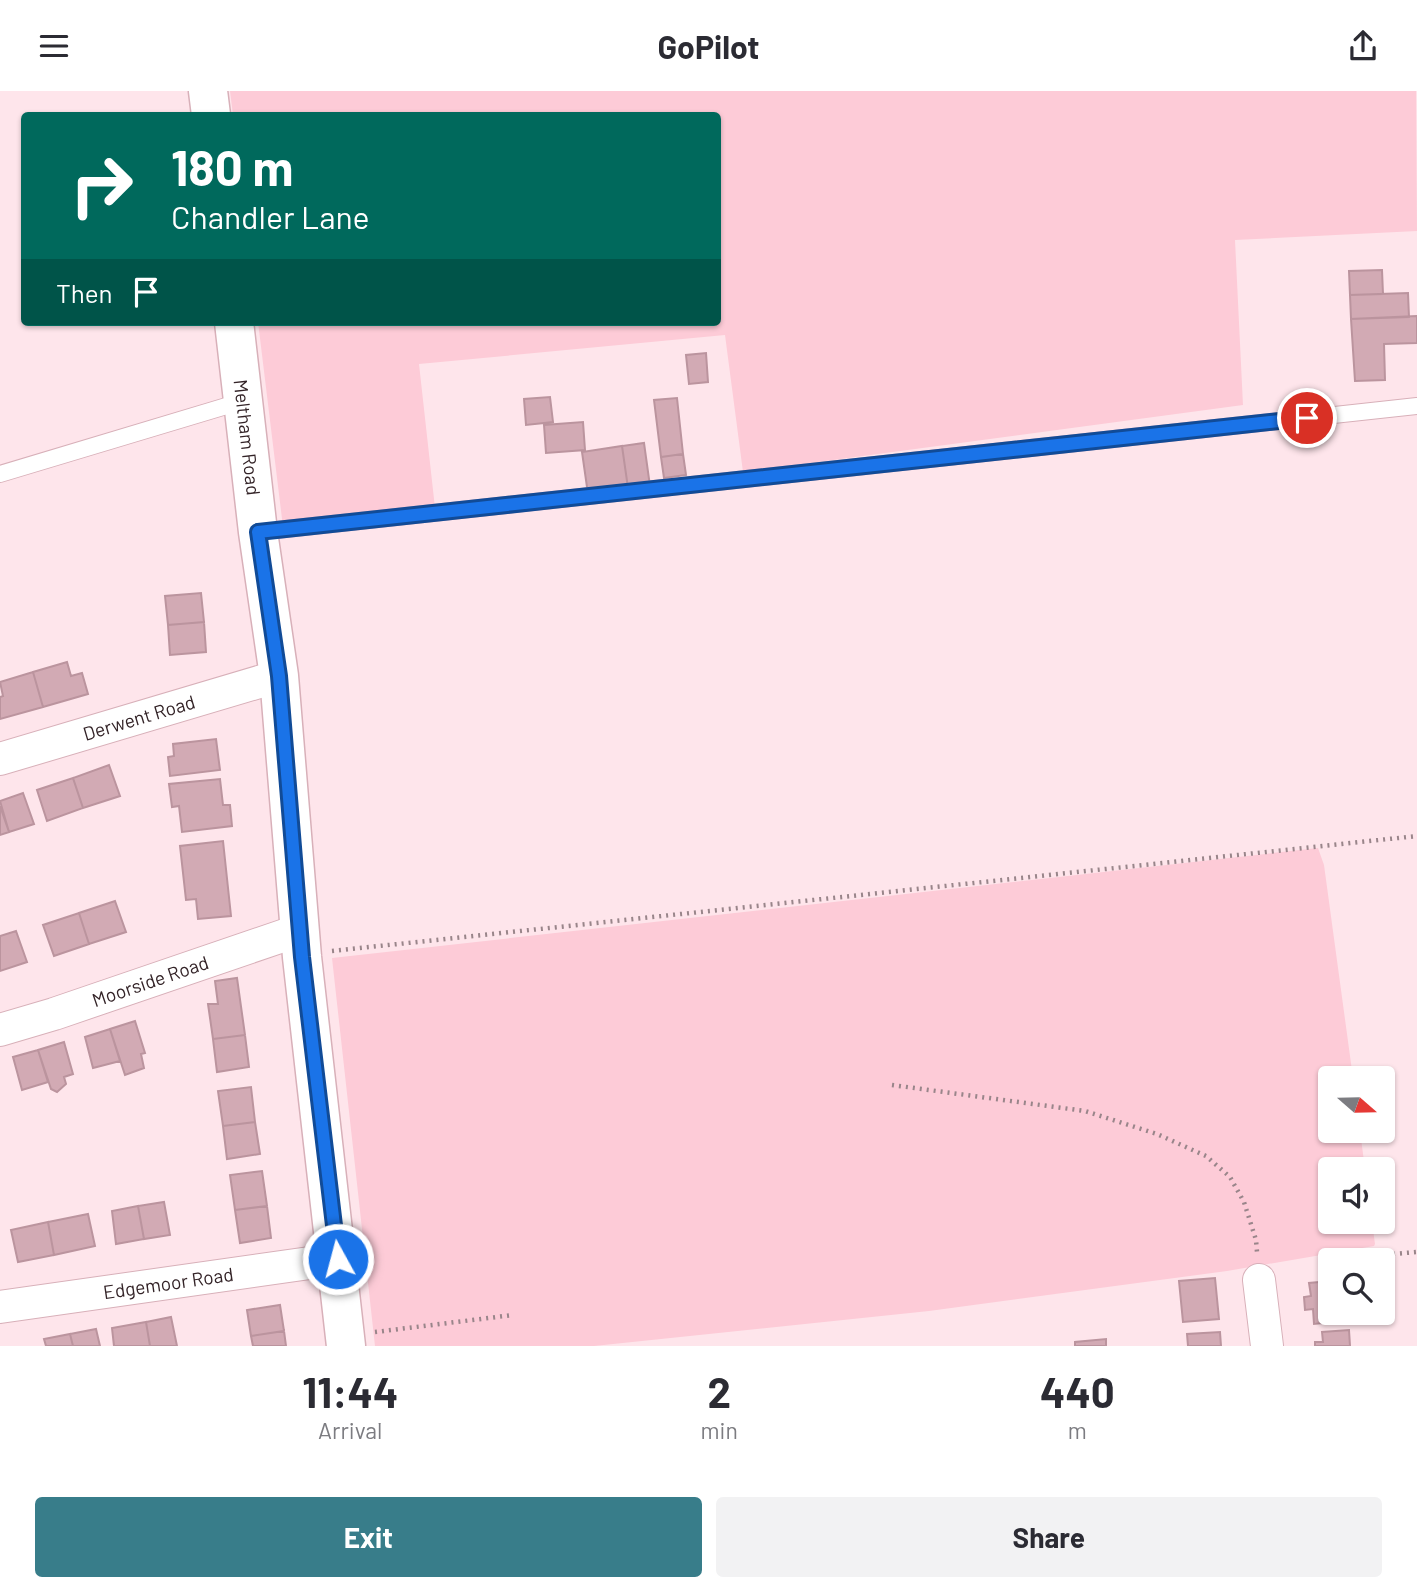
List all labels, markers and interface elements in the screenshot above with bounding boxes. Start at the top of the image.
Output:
icon: menu [35,27,73,65]
text: GoPilot [658,27,759,65]
icon: share [1344,27,1382,65]
text: 180 m [171,137,294,196]
icon: right [56,140,147,231]
text: Chandler Lane [171,197,370,235]
icon: arrive [127,273,165,311]
text: Then [56,277,113,308]
street label: Meltham Road [230,378,266,496]
pin [1277,388,1337,448]
icon: arrive [1288,399,1326,437]
street label: Derwent Road [80,690,198,745]
street label: Moorside Road [89,950,211,1011]
north arrow [1318,1066,1395,1143]
map controls [1318,1066,1395,1325]
button: sound [1318,1157,1395,1234]
position arrow [301,1222,375,1296]
button: search [1318,1248,1395,1325]
street label: Edgemoor Road [102,1262,235,1303]
text: 11:44 [302,1366,398,1416]
text: 2 [707,1366,731,1416]
text: 440 [1040,1366,1115,1416]
text: Arrival [318,1416,382,1444]
text: min [701,1416,738,1444]
text: m [1068,1416,1087,1444]
button: Exit [35,1497,702,1577]
button: Share [716,1497,1382,1577]

